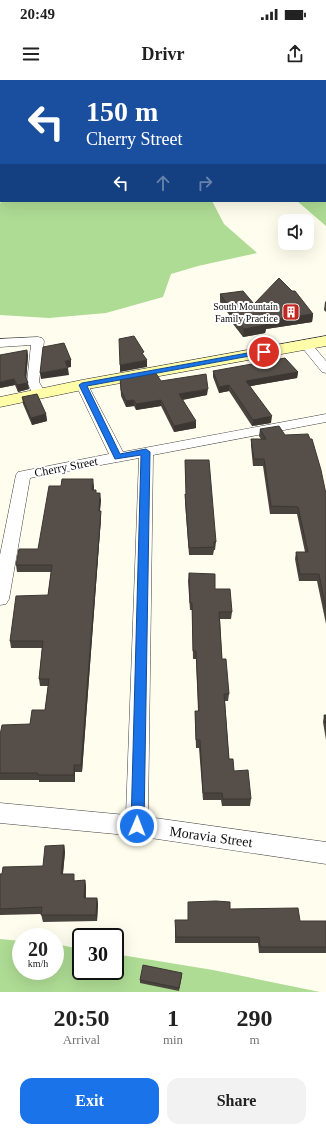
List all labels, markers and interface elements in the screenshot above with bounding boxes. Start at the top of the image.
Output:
text: 20:49 [20,6,55,22]
icon: menu [20,43,42,65]
icon: share [284,43,306,65]
text: Drivr [142,44,184,64]
icon: left [20,96,72,148]
text: 150 m [86,96,158,127]
text: Cherry Street [86,129,182,149]
icon: left [110,172,132,194]
icon: ahead [152,172,174,194]
icon: right [194,172,216,194]
map controls [278,214,314,250]
button: sound [278,214,314,250]
place label: South Mountain Family Practice [213,301,279,324]
building icon: South Mountain Family Practice [281,302,301,322]
pin [247,335,281,369]
icon: arrive [253,341,275,363]
street label: Cherry Street [33,454,100,480]
position arrow [116,805,158,847]
street label: Moravia Street [169,824,254,850]
speed limit sign: 30 [72,928,124,980]
text: 20 [28,938,48,960]
text: km/h [28,958,48,969]
text: 20:50 [53,1005,109,1031]
text: 1 [167,1005,179,1031]
text: 290 [237,1005,273,1031]
text: Arrival [63,1032,100,1047]
text: min [163,1032,183,1047]
text: m [249,1032,260,1047]
button: Exit [20,1078,159,1124]
button: Share [167,1078,306,1124]

